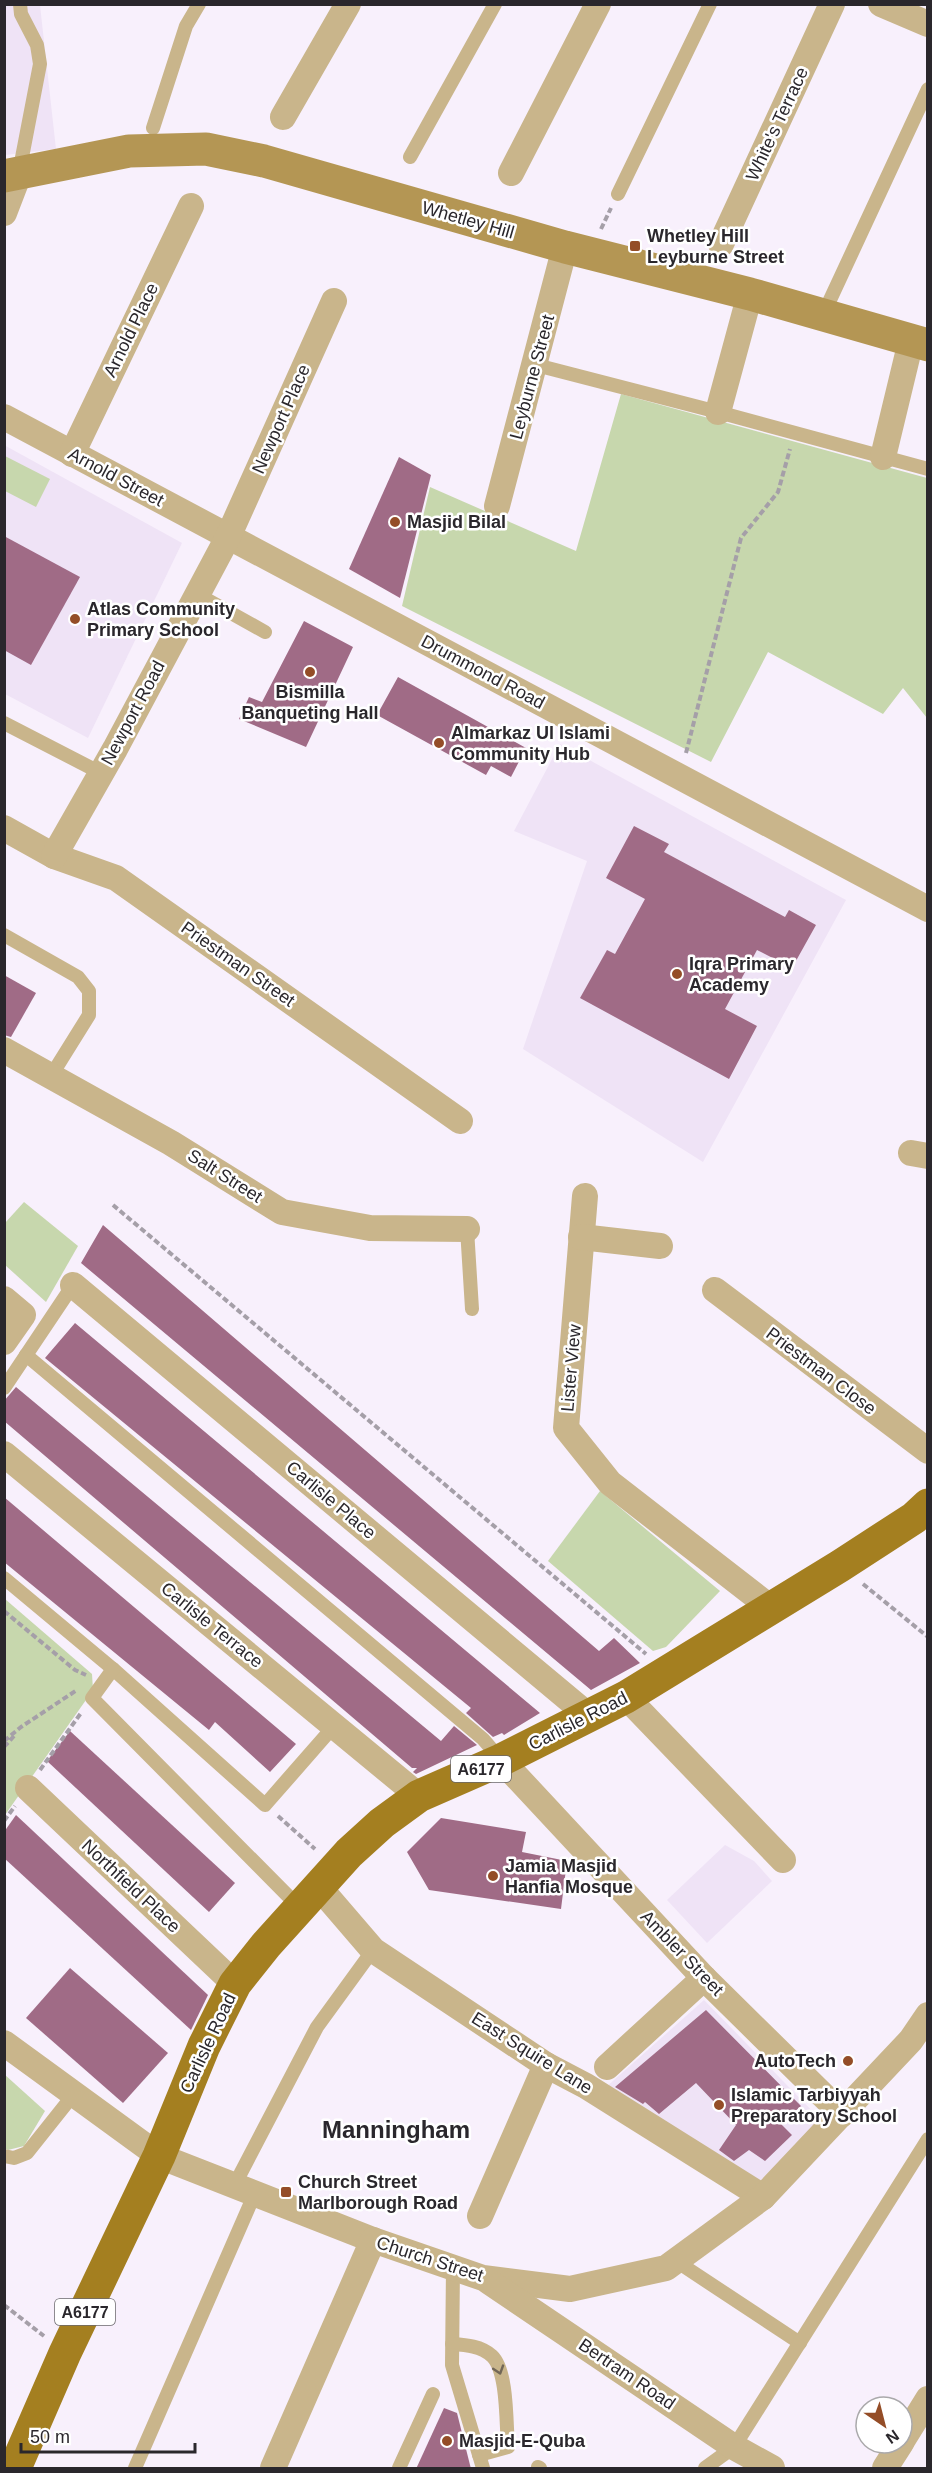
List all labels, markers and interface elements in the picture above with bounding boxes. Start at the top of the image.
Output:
street label: White's Terrace [742,64,812,184]
street label: Whetley Hill [420,197,516,243]
place label: Whetley Hill Leyburne Street [647,226,784,267]
marker: Whetley Hill Leyburne Street [628,239,642,253]
street label: Arnold Place [100,280,162,380]
street label: Leyburne Street [506,313,558,441]
street label: Newport Place [248,361,314,477]
street label: Arnold Street [65,444,167,510]
place label: Masjid Bilal [407,512,506,532]
marker: Masjid Bilal [388,515,402,529]
place label: Atlas Community Primary School [87,599,235,640]
marker: Atlas Community Primary School [68,612,82,626]
street label: Drummond Road [418,631,548,713]
street label: Newport Road [97,658,169,768]
marker: Bismilla Banqueting Hall [303,665,317,679]
place label: Bismilla Banqueting Hall [241,682,379,723]
place label: Almarkaz Ul Islami Community Hub [451,723,610,764]
marker: Almarkaz Ul Islami Community Hub [432,736,446,750]
street label: Priestman Street [177,917,299,1011]
place label: Iqra Primary Academy [689,954,794,995]
marker: Iqra Primary Academy [670,967,684,981]
street label: Salt Street [184,1145,266,1207]
street label: Lister View [557,1322,585,1413]
street label: Priestman Close [762,1323,880,1419]
street label: Carlisle Place [282,1457,380,1543]
street label: Carlisle Terrace [157,1578,267,1672]
street label: Carlisle Road [525,1688,631,1754]
road number: A6177 [451,1756,511,1782]
street label: Northfield Place [78,1835,184,1937]
place label: Jamia Masjid Hanfia Mosque [505,1856,633,1897]
marker: Jamia Masjid Hanfia Mosque [486,1869,500,1883]
street label: Ambler Street [637,1906,727,2000]
street label: Carlisle Road [176,1990,240,2096]
street label: East Squire Lane [468,2008,596,2098]
place label: AutoTech [754,2051,836,2071]
marker: AutoTech [841,2054,855,2068]
place label: Islamic Tarbiyyah Preparatory School [731,2085,897,2126]
marker: Islamic Tarbiyyah Preparatory School [712,2098,726,2112]
district label: Manningham [322,2116,470,2143]
place label: Church Street Marlborough Road [298,2172,458,2213]
marker: Church Street Marlborough Road [279,2185,293,2199]
street label: Church Street [374,2232,486,2286]
road number: A6177 [55,2299,115,2325]
street label: Bertram Road [575,2334,679,2414]
one-way arrow [492,2364,504,2375]
north arrow [854,2395,914,2455]
scale bar [21,2416,195,2454]
text: 50 m [30,2427,70,2447]
text: N [883,2427,902,2447]
place label: Masjid-E-Quba [459,2431,586,2451]
marker: Masjid-E-Quba [440,2434,454,2448]

